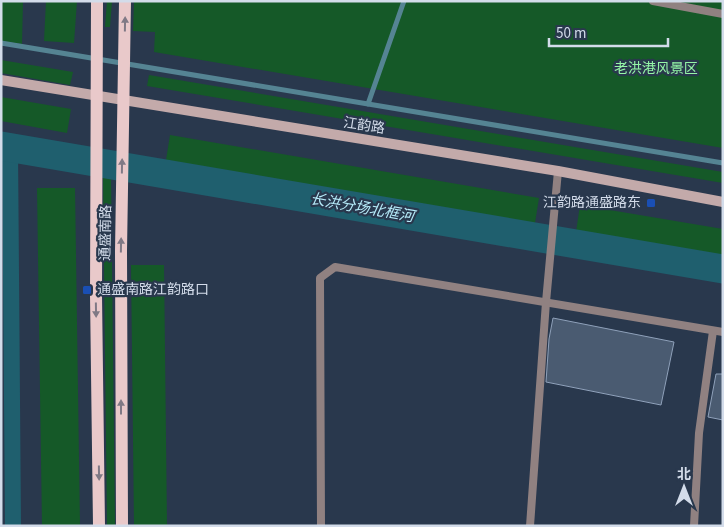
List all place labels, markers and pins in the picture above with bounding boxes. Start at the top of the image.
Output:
place label: 江韵路通盛路东 [543,193,641,213]
marker: 江韵路通盛路东 [645,197,657,209]
place label: 通盛南路江韵路口 [97,280,209,300]
marker: 通盛南路江韵路口 [81,284,93,296]

